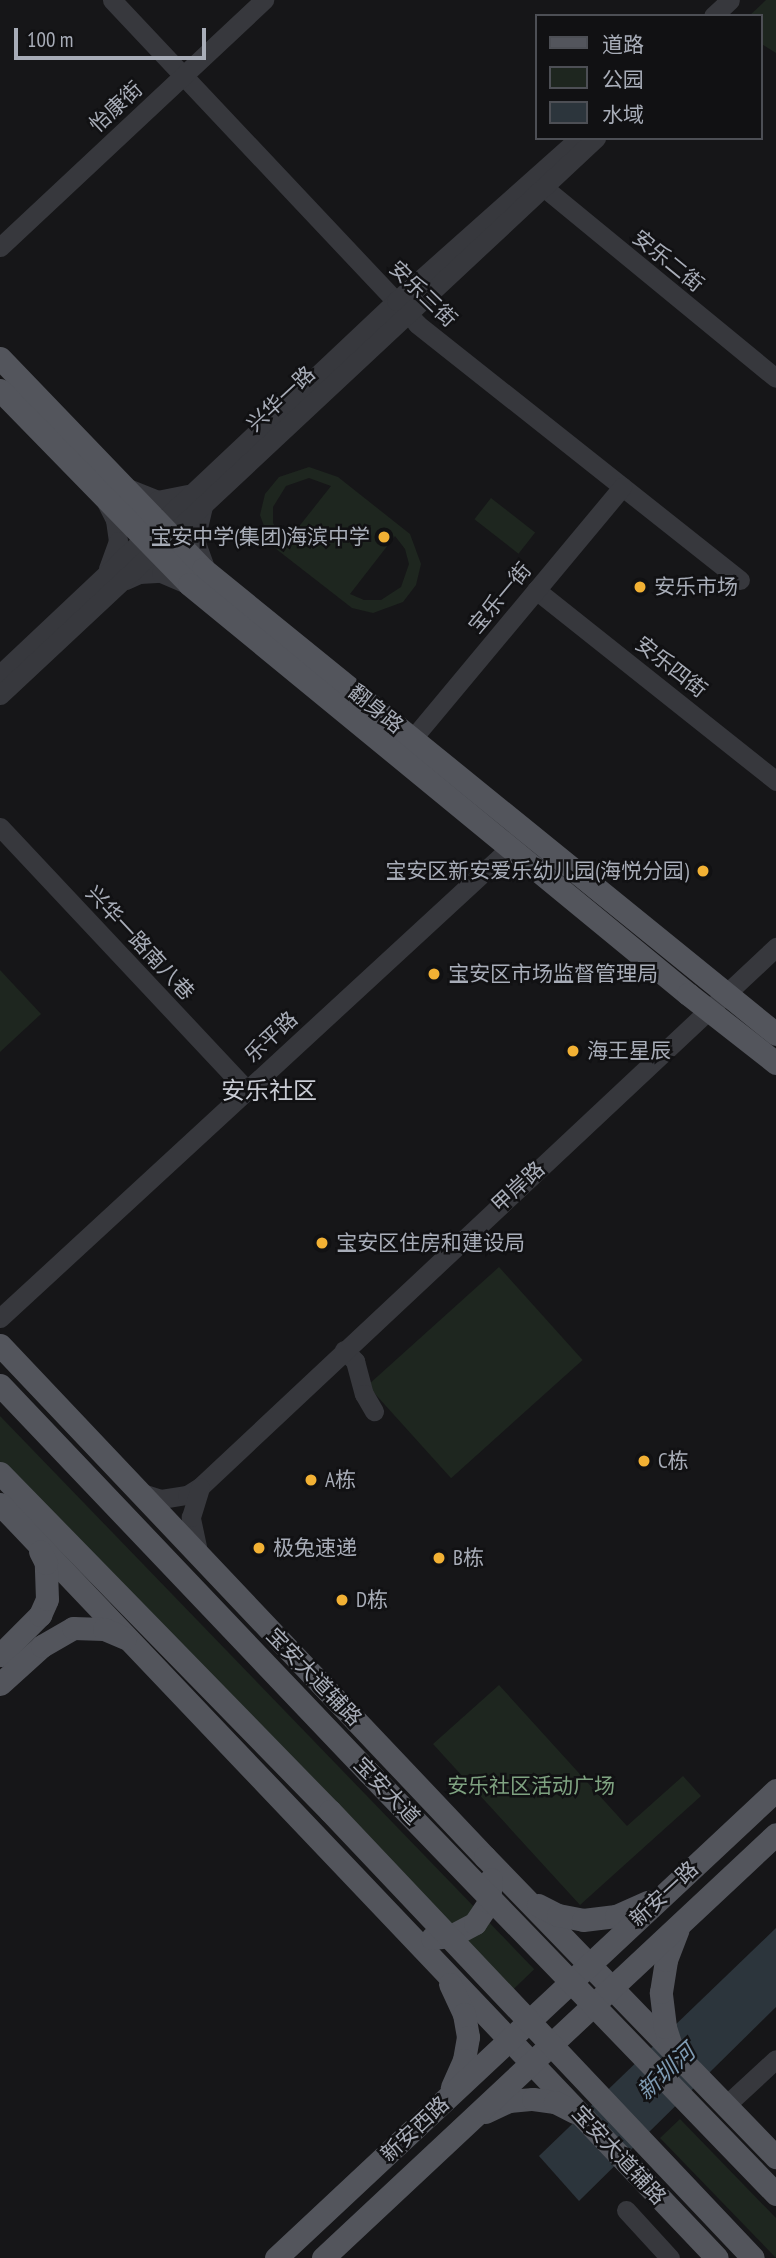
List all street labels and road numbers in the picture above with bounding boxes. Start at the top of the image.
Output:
street label: 怡康街 [84,76,148,138]
street label: 安乐二街 [627,225,709,297]
street label: 安乐三街 [384,256,462,332]
street label: 兴华一路 [242,361,320,437]
street label: 宝乐一街 [463,558,537,638]
street label: 安乐四街 [630,631,712,703]
street label: 翻身路 [344,679,408,739]
street label: 兴华一路南八巷 [81,881,199,1005]
street label: 乐平路 [239,1006,303,1068]
street label: 甲岸路 [486,1156,550,1218]
street label: 宝安大道辅路 [261,1623,367,1731]
street label: 宝安大道 [349,1752,425,1830]
street label: 新安一路 [625,1856,703,1932]
street label: 新安西路 [376,2091,454,2167]
street label: 宝安大道辅路 [567,2100,671,2210]

